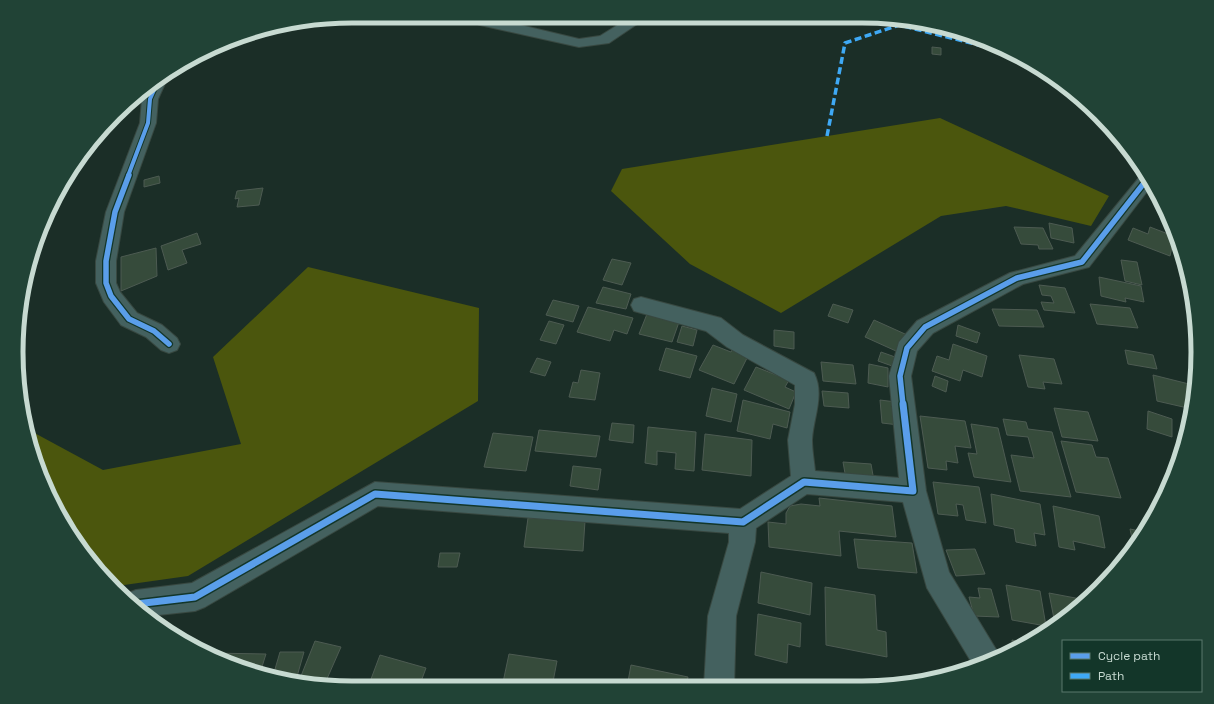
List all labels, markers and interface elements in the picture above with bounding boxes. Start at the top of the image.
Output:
legend [1062,640,1202,692]
text: Cycle path [1098,648,1160,664]
text: Path [1098,668,1124,684]

